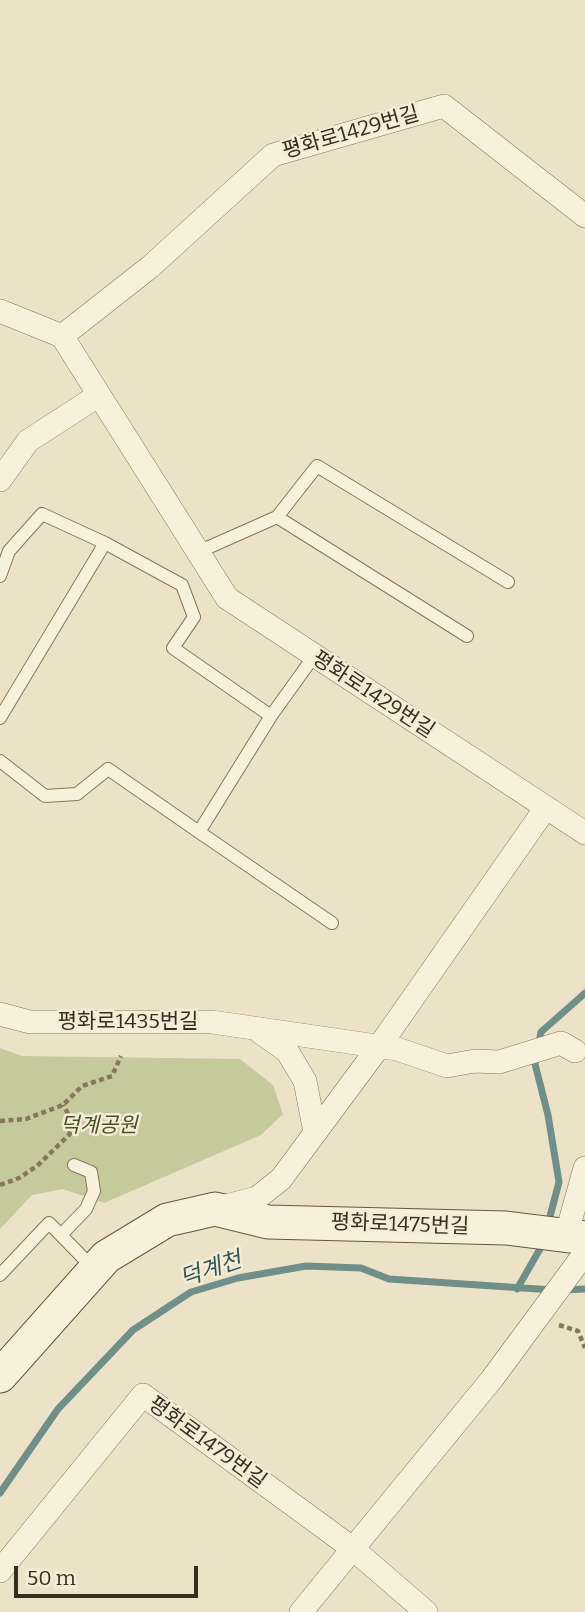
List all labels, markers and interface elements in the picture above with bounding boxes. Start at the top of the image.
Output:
street label: 평화로1429번길 [280,101,422,165]
street label: 평화로1429번길 [307,646,439,744]
street label: 평화로1435번길 [58,1009,198,1035]
park label: 덕계공원 [60,1113,138,1139]
street label: 평화로1475번길 [330,1210,470,1240]
water label: 덕계천 [176,1247,246,1293]
street label: 평화로1479번길 [143,1392,271,1494]
scale bar [18,1552,201,1596]
text: 50 m [27,1565,76,1591]

